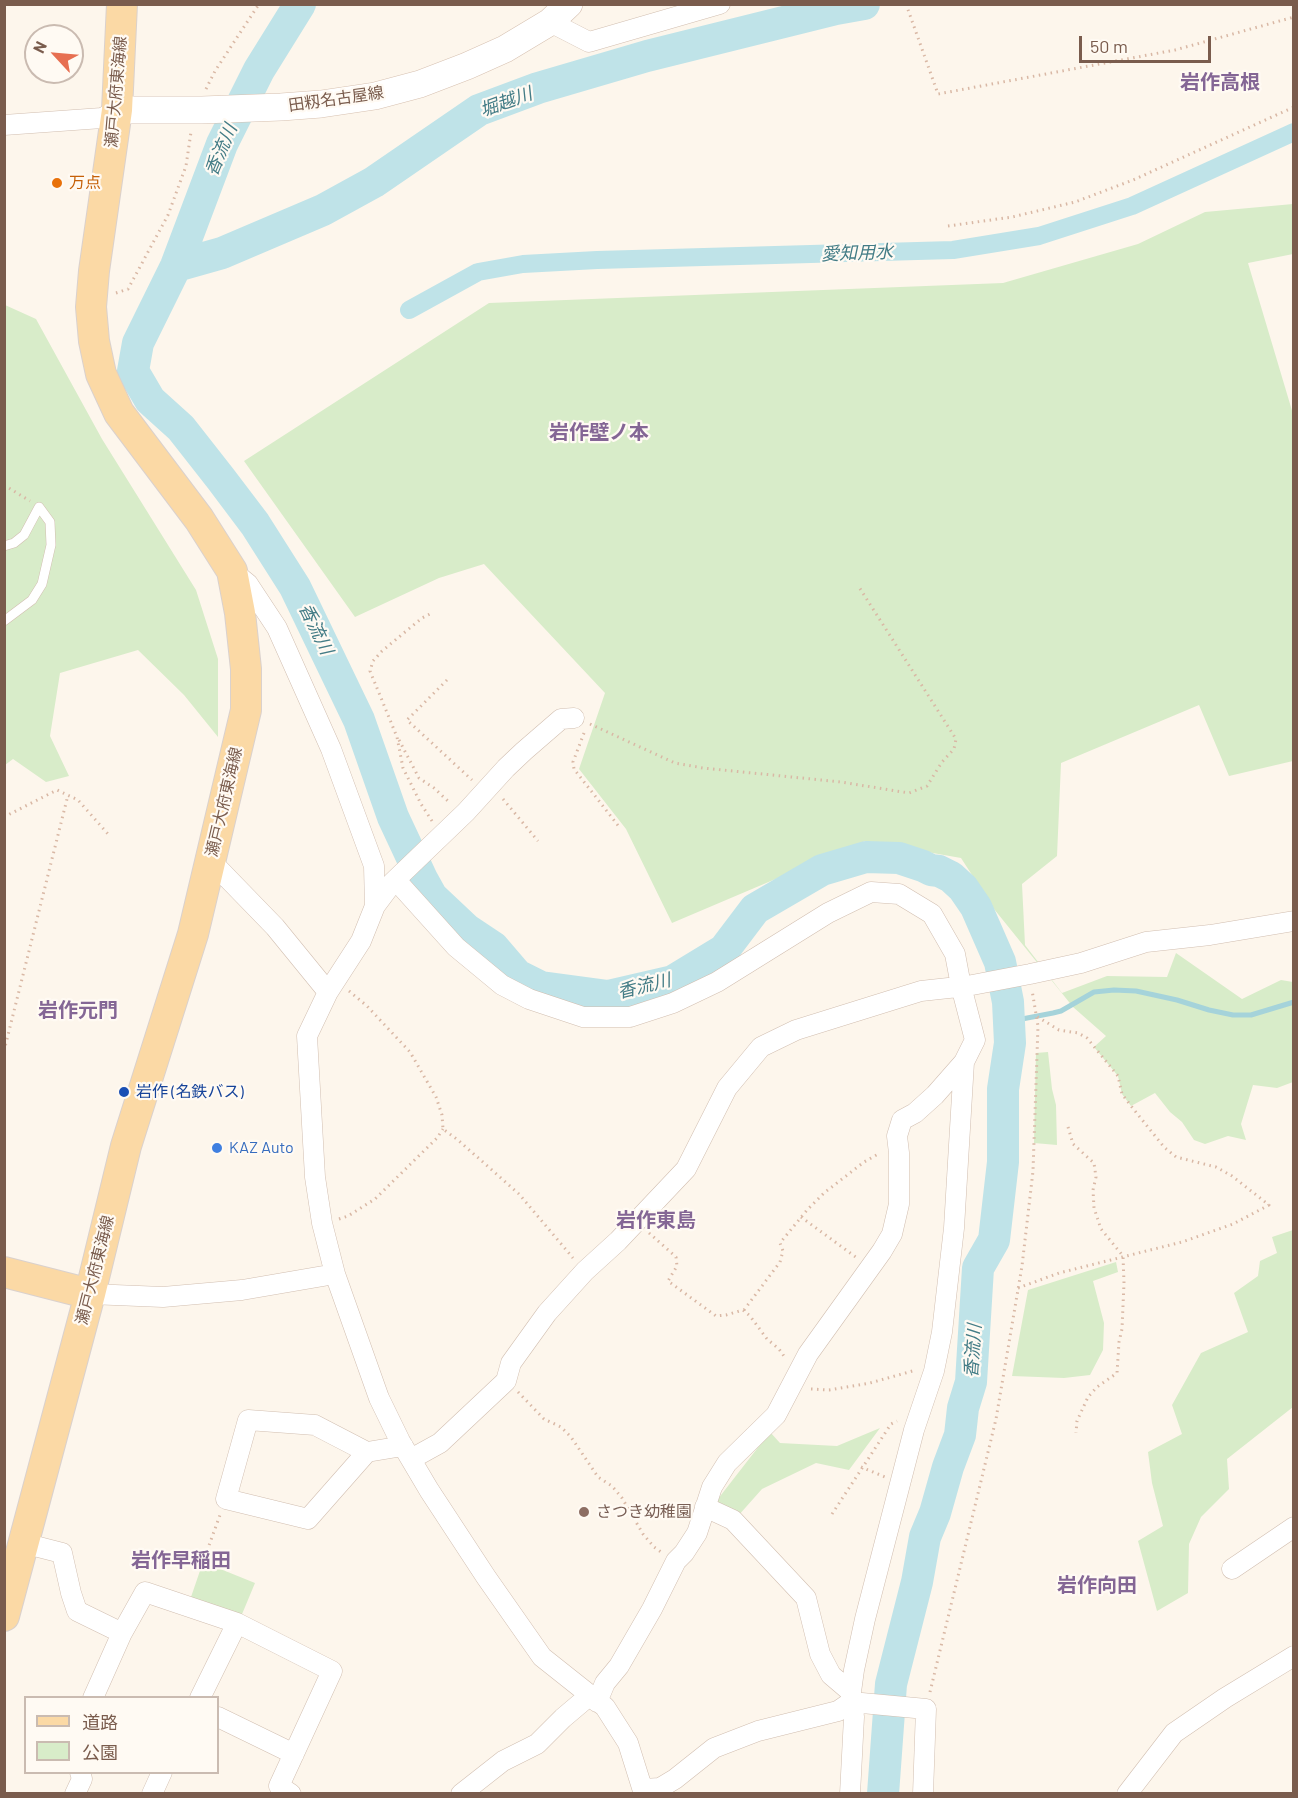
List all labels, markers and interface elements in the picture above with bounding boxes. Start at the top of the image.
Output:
north arrow [24,24,84,84]
scale bar [1082,24,1214,62]
street label: 瀬戸大府東海線 [102,35,130,149]
text: 50 m [1090,35,1128,57]
text: N [28,38,50,56]
district label: 岩作高根 [1180,70,1260,94]
street label: 田籾名古屋線 [287,83,385,115]
water label: 堀越川 [477,83,535,121]
water label: 香流川 [201,121,241,179]
place label: 万点 [69,173,101,193]
marker: 万点 [50,176,64,190]
water label: 愛知用水 [821,241,893,265]
district label: 岩作壁ノ本 [549,420,649,444]
water label: 香流川 [294,600,338,658]
street label: 瀬戸大府東海線 [202,745,246,859]
water label: 香流川 [615,969,673,1003]
district label: 岩作元門 [38,998,118,1022]
place label: 岩作 (名鉄バス) [136,1082,244,1102]
marker: 岩作 (名鉄バス) [117,1085,131,1099]
place label: KAZ Auto [229,1138,294,1158]
marker: KAZ Auto [210,1141,224,1155]
district label: 岩作東島 [616,1208,696,1232]
street label: 瀬戸大府東海線 [72,1213,118,1327]
water label: 香流川 [960,1323,986,1379]
place label: さつき幼稚園 [596,1502,692,1522]
marker: さつき幼稚園 [577,1505,591,1519]
district label: 岩作早稲田 [131,1548,231,1572]
district label: 岩作向田 [1057,1573,1137,1597]
legend [24,1696,219,1774]
text: 道路 [82,1711,118,1733]
text: 公園 [82,1741,118,1763]

